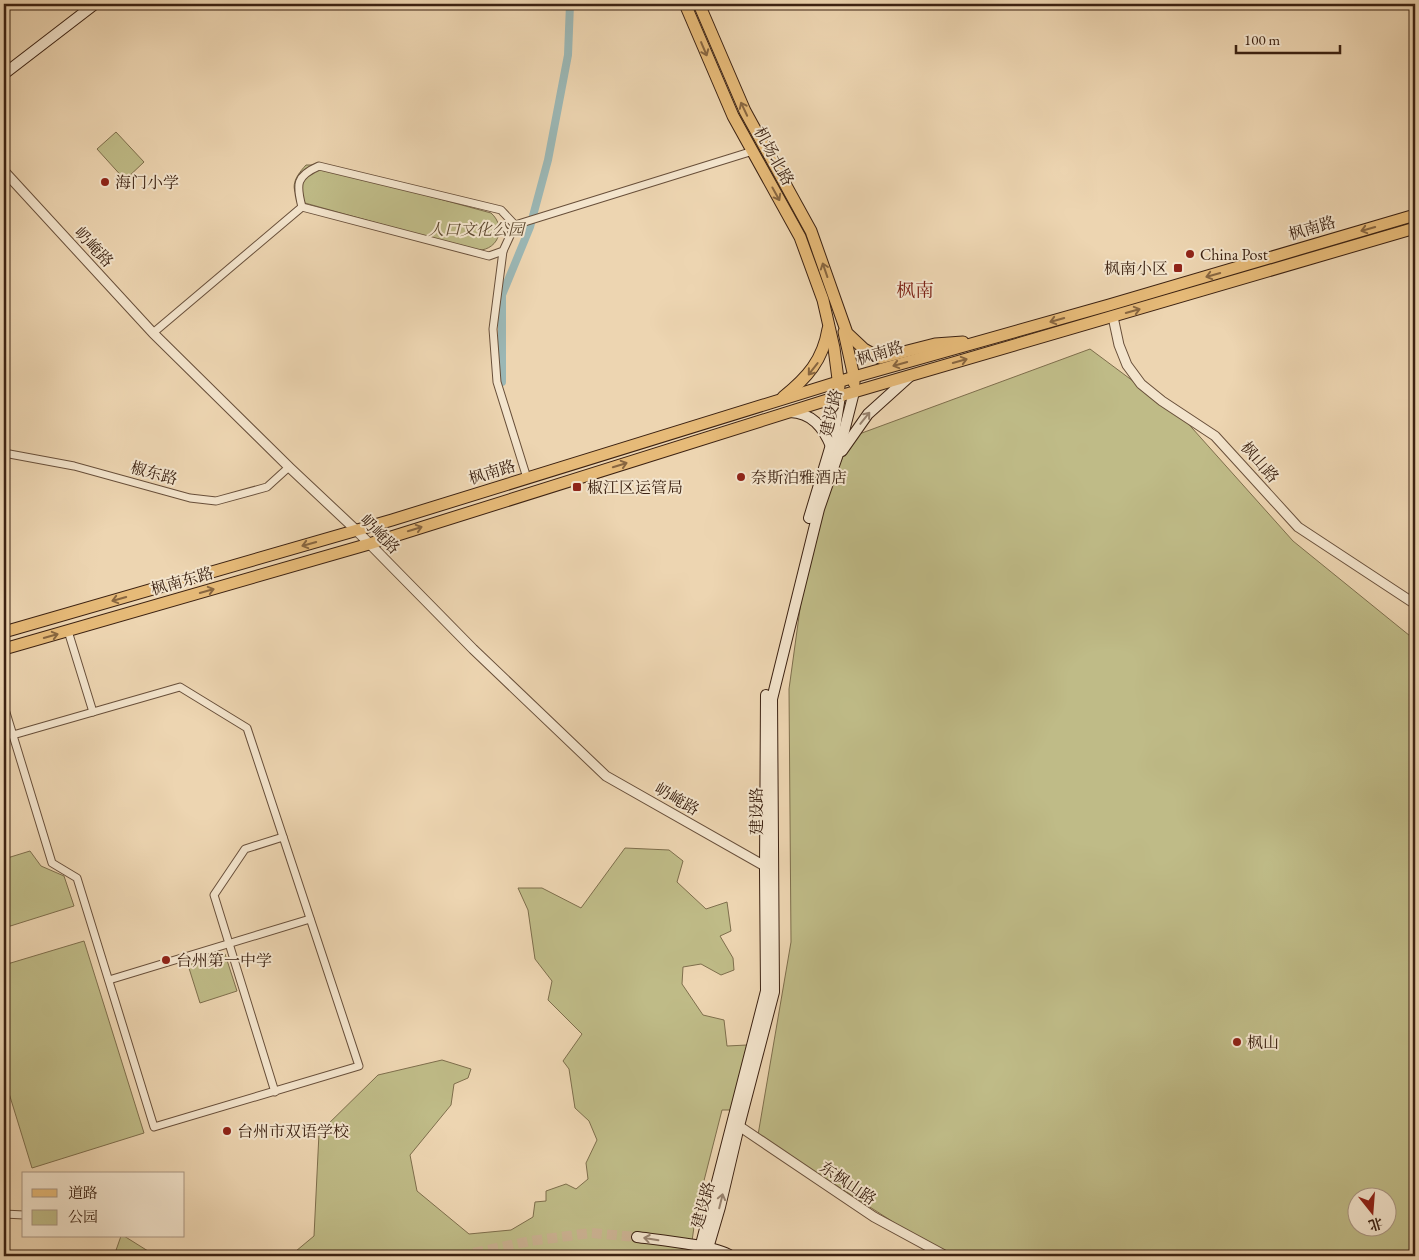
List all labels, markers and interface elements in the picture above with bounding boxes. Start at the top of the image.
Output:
scale bar [1236,22,1340,54]
text: 100 m [1244,30,1281,49]
one-way arrow [700,41,710,56]
one-way arrow [739,102,749,117]
street label: 机场北路 [749,123,799,189]
place label: 海门小学 [115,172,179,193]
marker: 海门小学 [99,176,111,188]
one-way arrow [772,186,782,201]
street label: 枫南路 [1286,211,1338,245]
park label: 人口文化公园 [428,219,527,240]
street label: 屷崦路 [70,222,118,272]
one-way arrow [1361,224,1377,234]
place label: China Post [1200,244,1268,265]
marker: China Post [1184,248,1196,260]
place label: 枫南小区 [1104,258,1168,279]
one-way arrow [819,262,829,278]
marker: 枫南小区 [1172,262,1184,274]
one-way arrow [1205,270,1221,280]
district label: 枫南 [896,278,934,303]
one-way arrow [1124,306,1140,316]
one-way arrow [1049,316,1065,325]
street label: 枫南路 [854,336,906,370]
one-way arrow [951,355,967,365]
one-way arrow [893,359,909,369]
one-way arrow [807,362,818,375]
street label: 建设路 [815,387,847,439]
one-way arrow [860,412,871,425]
street label: 枫山路 [1236,437,1284,487]
street label: 枫南路 [466,455,518,489]
street label: 椒东路 [128,457,180,489]
one-way arrow [612,459,628,469]
place label: 奈斯泊雅酒店 [751,467,847,488]
marker: 奈斯泊雅酒店 [735,471,747,483]
place label: 椒江区运管局 [587,477,683,498]
marker: 椒江区运管局 [571,481,583,493]
street label: 屷崦路 [356,510,404,558]
one-way arrow [407,524,423,534]
one-way arrow [302,539,318,549]
street label: 枫南东路 [148,562,216,600]
one-way arrow [198,585,214,595]
one-way arrow [112,594,128,604]
one-way arrow [42,630,58,640]
street label: 屷崦路 [651,778,703,820]
street label: 建设路 [746,787,767,835]
place label: 台州第一中学 [176,950,272,971]
marker: 台州第一中学 [160,954,172,966]
place label: 枫山 [1247,1032,1279,1053]
marker: 枫山 [1231,1036,1243,1048]
place label: 台州市双语学校 [237,1121,349,1142]
marker: 台州市双语学校 [221,1125,233,1137]
street label: 东枫山路 [816,1156,880,1210]
legend [22,1172,185,1238]
street label: 建设路 [687,1179,719,1231]
text: 道路 [68,1183,98,1202]
north arrow [1346,1188,1396,1238]
one-way arrow [717,1194,726,1210]
text: 公园 [68,1207,98,1226]
text: 北 [1366,1214,1385,1235]
one-way arrow [643,1234,659,1244]

